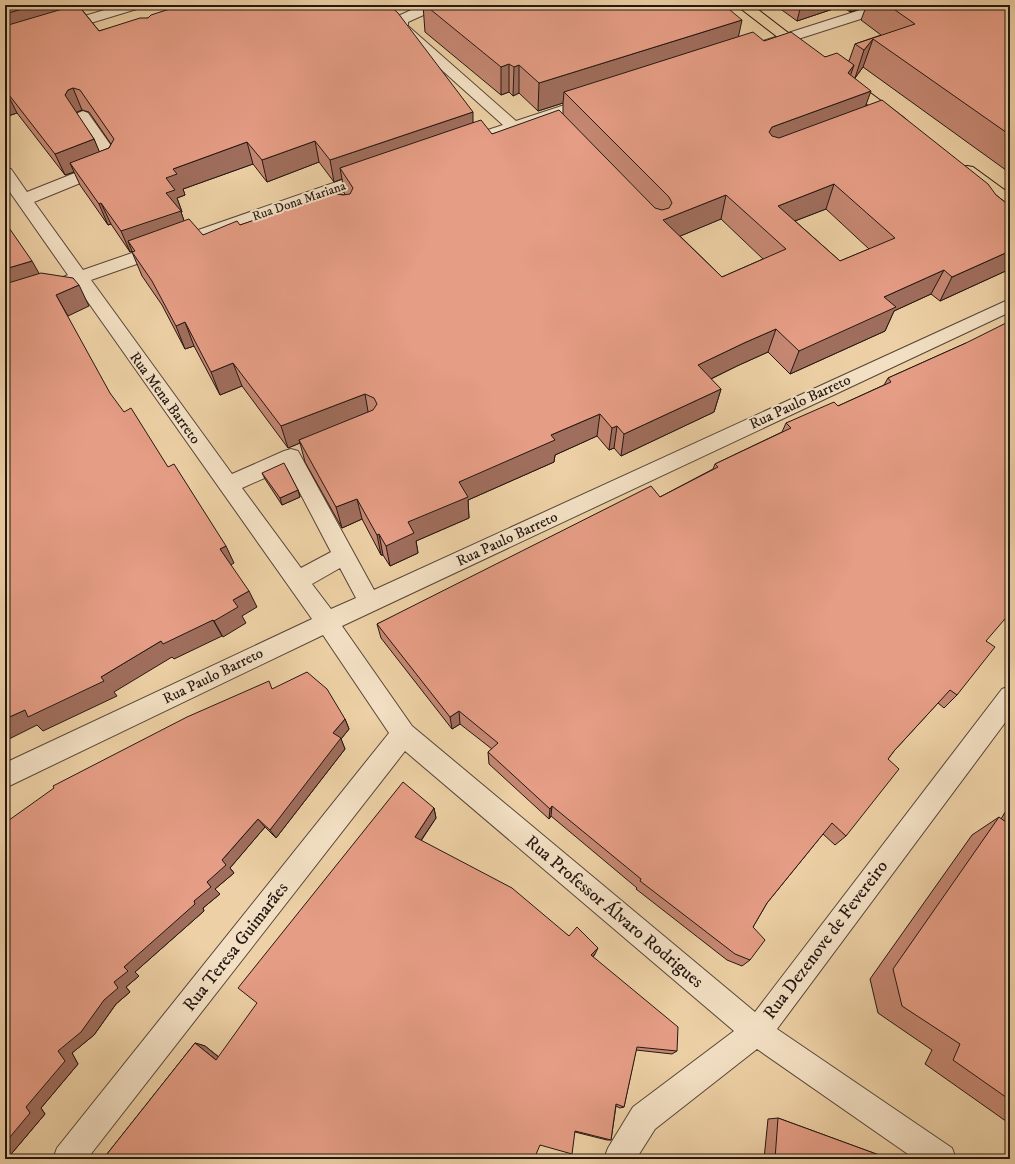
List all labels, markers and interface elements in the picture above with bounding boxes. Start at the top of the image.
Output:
street label: Rua Dona Mariana [250,177,348,224]
street label: Rua Mena Barreto [125,348,205,448]
street label: Rua Paulo Barreto [746,370,854,434]
street label: Rua Paulo Barreto [453,507,561,571]
street label: Rua Paulo Barreto [160,643,266,709]
street label: Rua Professor Álvaro Rodrigues [520,830,708,993]
street label: Rua Dezenove de Fevereiro [759,856,893,1024]
street label: Rua Teresa Guimarães [179,878,293,1016]

